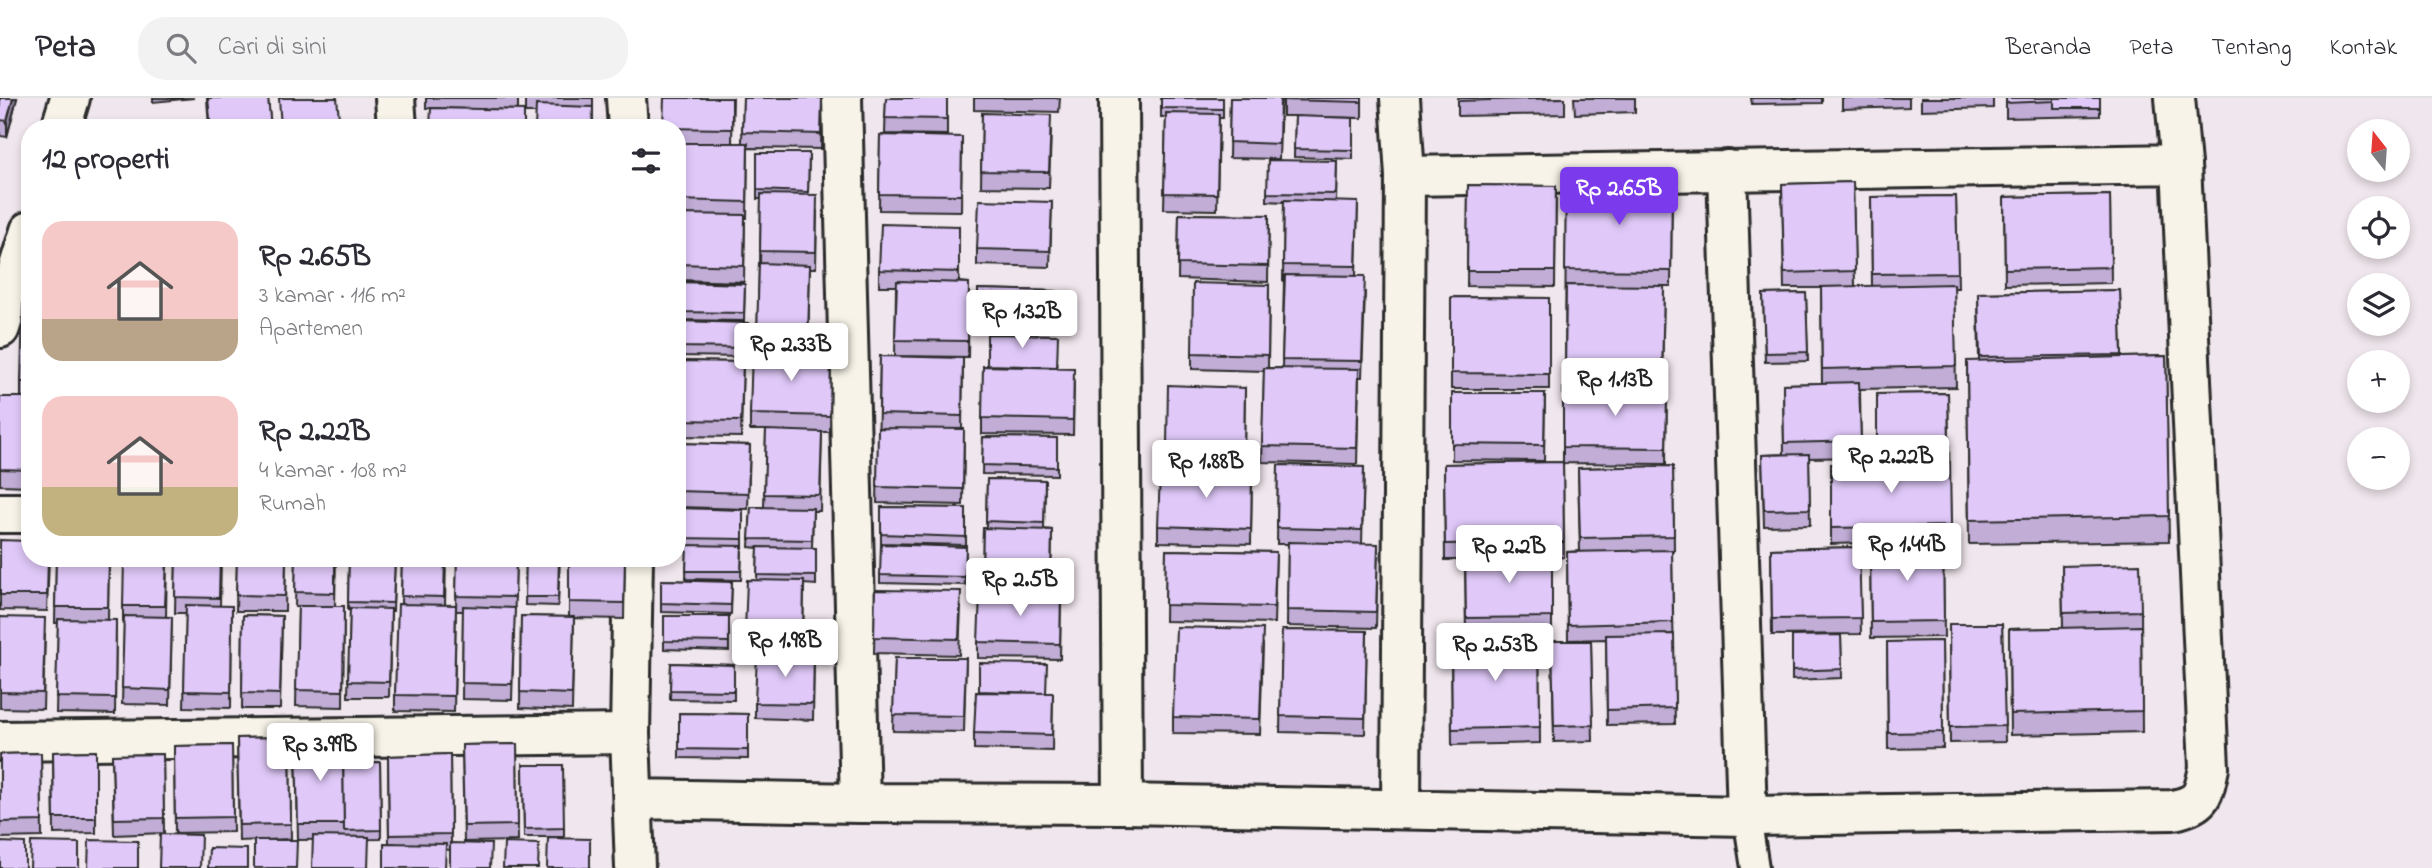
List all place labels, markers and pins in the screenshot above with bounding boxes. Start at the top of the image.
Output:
pin: Rp 2.65B [1547,167,1691,227]
pin: Rp 1.32B [950,290,1094,350]
pin: Rp 2.33B [719,324,863,383]
pin: Rp 1.13B [1543,358,1687,418]
pin: Rp 2.22B [1819,436,1963,495]
pin: Rp 1.88B [1134,440,1278,500]
pin: Rp 1.44B [1835,524,1979,583]
pin: Rp 2.2B [1444,526,1574,585]
pin: Rp 2.5B [955,559,1085,618]
pin: Rp 1.98B [713,620,857,679]
pin: Rp 2.53B [1423,624,1567,683]
pin: Rp 3.99B [248,724,392,783]

